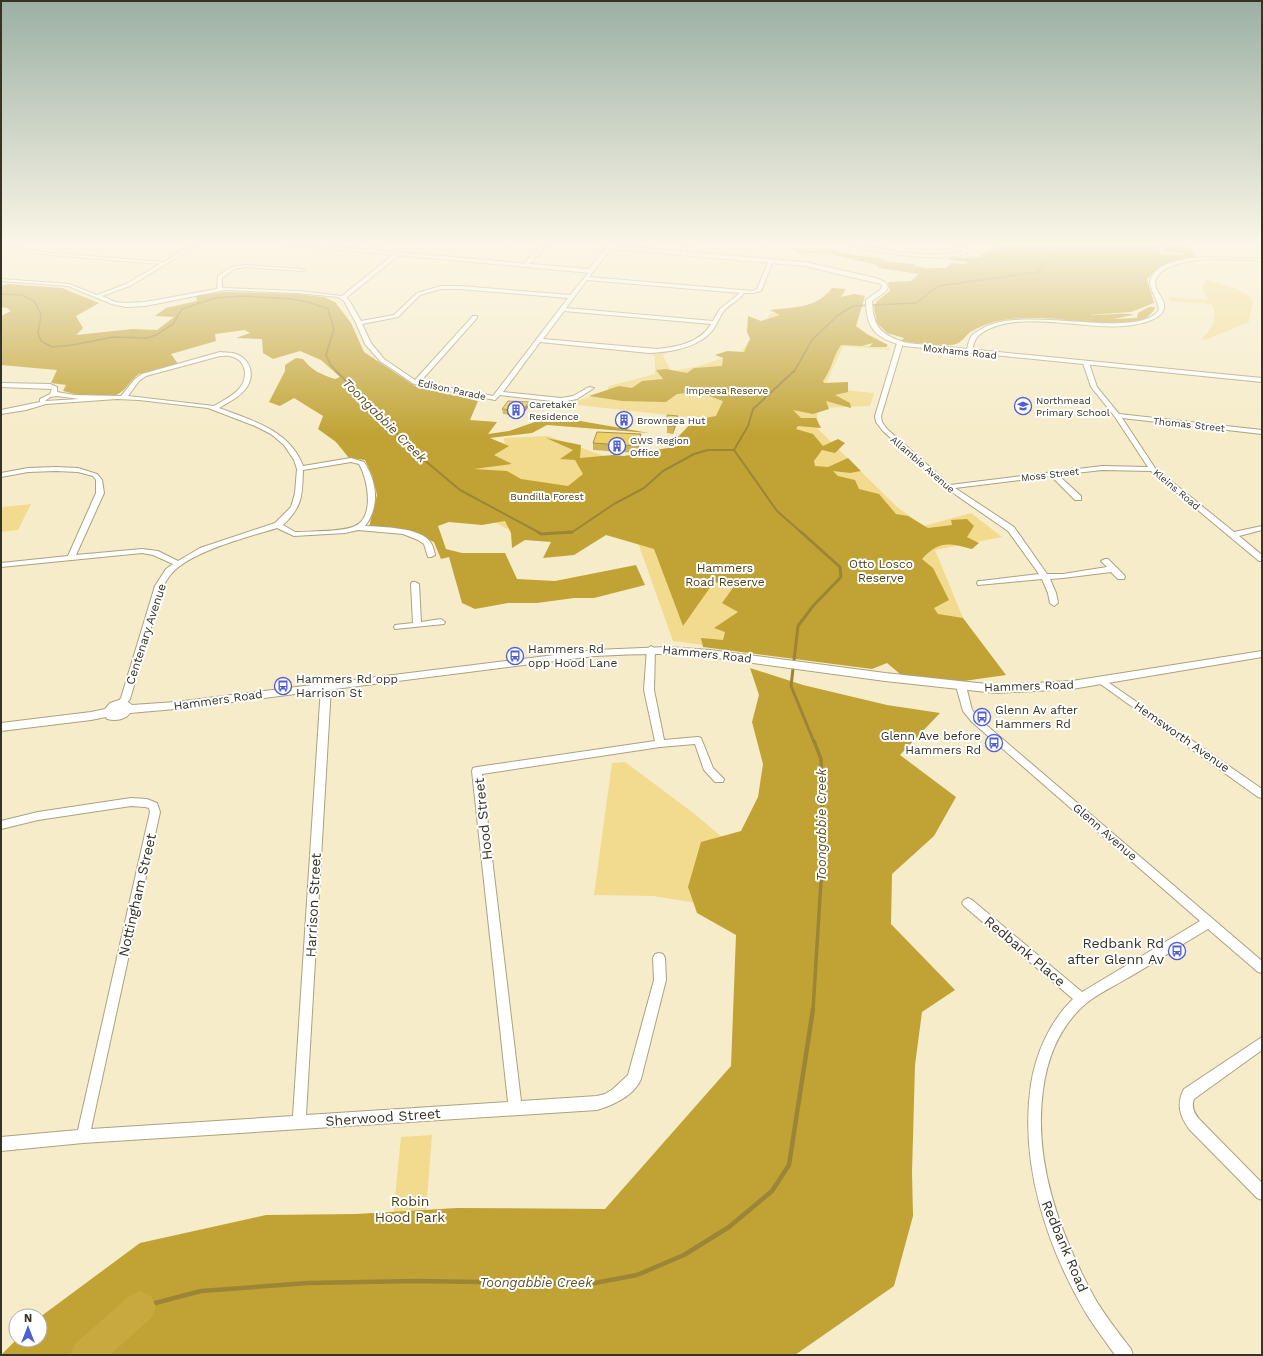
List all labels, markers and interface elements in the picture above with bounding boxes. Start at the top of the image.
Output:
street label: Moxhams Road [923,342,997,361]
water label: Toongabbie Creek [340,375,430,466]
street label: Edison Parade [417,377,487,402]
park label: Impeesa Reserve [686,385,769,396]
place label: Northmead Primary School [1036,395,1110,418]
school or university icon: Northmead Primary School [1013,396,1033,416]
place label: Caretaker Residence [529,399,579,422]
building icon: Caretaker Residence [506,400,526,420]
building icon: Brownsea Hut [614,410,634,430]
place label: Brownsea Hut [637,415,706,426]
street label: Thomas Street [1153,415,1226,434]
street label: Allambie Avenue [888,434,957,495]
place label: GWS Region Office [630,435,689,458]
building icon: GWS Region Office [607,436,627,456]
street label: Moss Street [1020,465,1081,484]
street label: Kleins Road [1151,467,1202,512]
park label: Bundilla Forest [510,491,585,502]
park label: Otto Losco Reserve [849,557,913,585]
park label: Hammers Road Reserve [685,561,765,589]
street label: Centenary Avenue [123,582,169,686]
place label: Hammers Rd opp Hood Lane [528,642,617,670]
street label: Hammers Road [662,642,752,666]
bus stop icon: Hammers Rd opp Hood Lane [505,646,525,666]
place label: Hammers Rd opp Harrison St [296,672,398,700]
bus stop icon: Hammers Rd opp Harrison St [273,676,293,696]
street label: Hammers Road [984,677,1074,695]
street label: Hammers Road [173,687,263,713]
street label: Hemsworth Avenue [1132,699,1232,775]
place label: Glenn Av after Hammers Rd [995,703,1078,731]
bus stop icon: Glenn Av after Hammers Rd [972,707,992,727]
place label: Glenn Ave before Hammers Rd [881,729,981,757]
bus stop icon: Glenn Ave before Hammers Rd [984,733,1004,753]
water label: Toongabbie Creek [814,768,829,881]
street label: Hood Street [471,777,495,861]
street label: Glenn Avenue [1070,800,1140,864]
street label: Nottingham Street [115,832,159,958]
street label: Harrison Street [302,852,324,958]
street label: Redbank Place [981,913,1069,989]
place label: Redbank Rd after Glenn Av [1067,935,1165,967]
bus stop icon: Redbank Rd after Glenn Av [1167,941,1187,961]
street label: Sherwood Street [325,1105,441,1129]
park label: Robin Hood Park [375,1193,445,1225]
street label: Redbank Road [1039,1198,1091,1294]
water label: Toongabbie Creek [480,1275,593,1290]
north arrow [8,1308,48,1348]
text: N [24,1312,32,1325]

